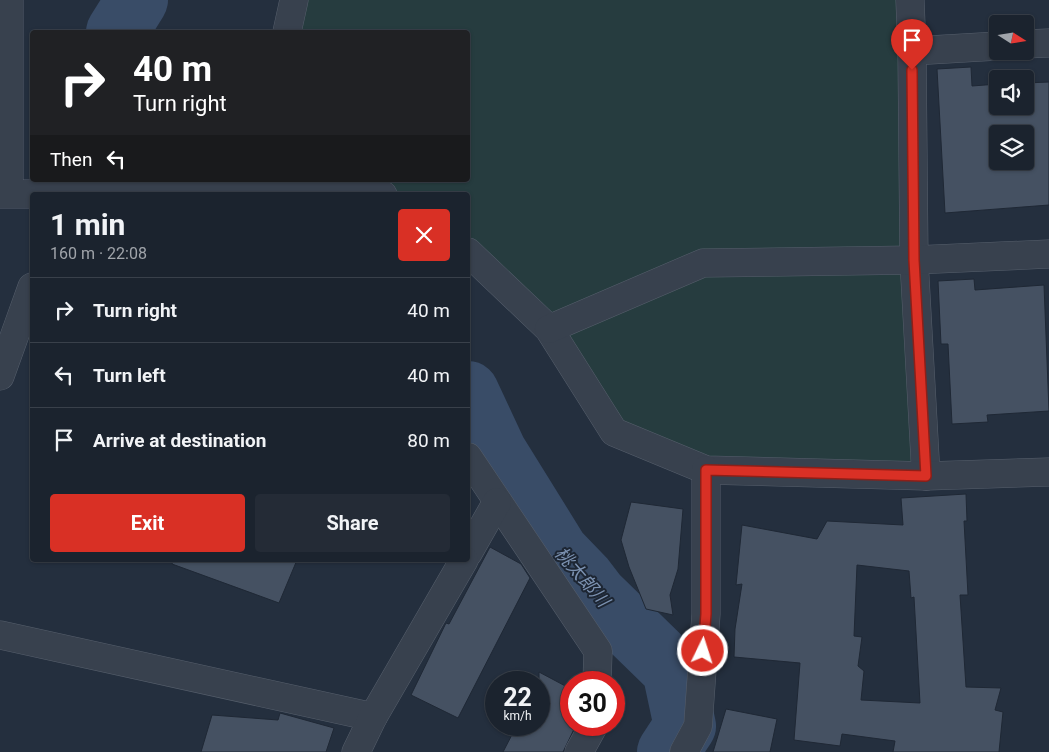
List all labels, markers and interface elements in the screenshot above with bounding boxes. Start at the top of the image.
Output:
north arrow [989,15,1034,60]
map controls [989,15,1034,170]
pin [891,19,933,70]
icon: arrive [898,26,926,54]
text: 40 m [133,49,212,90]
icon: right [50,50,115,115]
button: sound [989,70,1034,115]
text: Turn right [133,91,227,116]
button: layers [989,125,1034,170]
icon: left [102,145,130,173]
text: Then [50,148,92,171]
text: 1 min [50,207,125,242]
button: close [398,209,450,261]
text: 160 m · 22:08 [50,244,147,263]
icon: right [50,296,78,324]
text: Turn right [93,299,177,322]
text: 40 m [407,299,450,322]
icon: left [50,361,78,389]
text: Turn left [93,364,166,387]
text: 40 m [407,364,450,387]
icon: arrive [50,426,78,454]
text: Arrive at destination [93,429,266,452]
text: 80 m [407,429,450,452]
button: Exit [50,494,245,552]
button: Share [255,494,450,552]
water label: 桃太郎川 [551,543,615,612]
position arrow [676,624,728,676]
speed limit sign: 30 [560,671,625,736]
text: 22 [503,683,532,712]
text: km/h [503,709,532,723]

